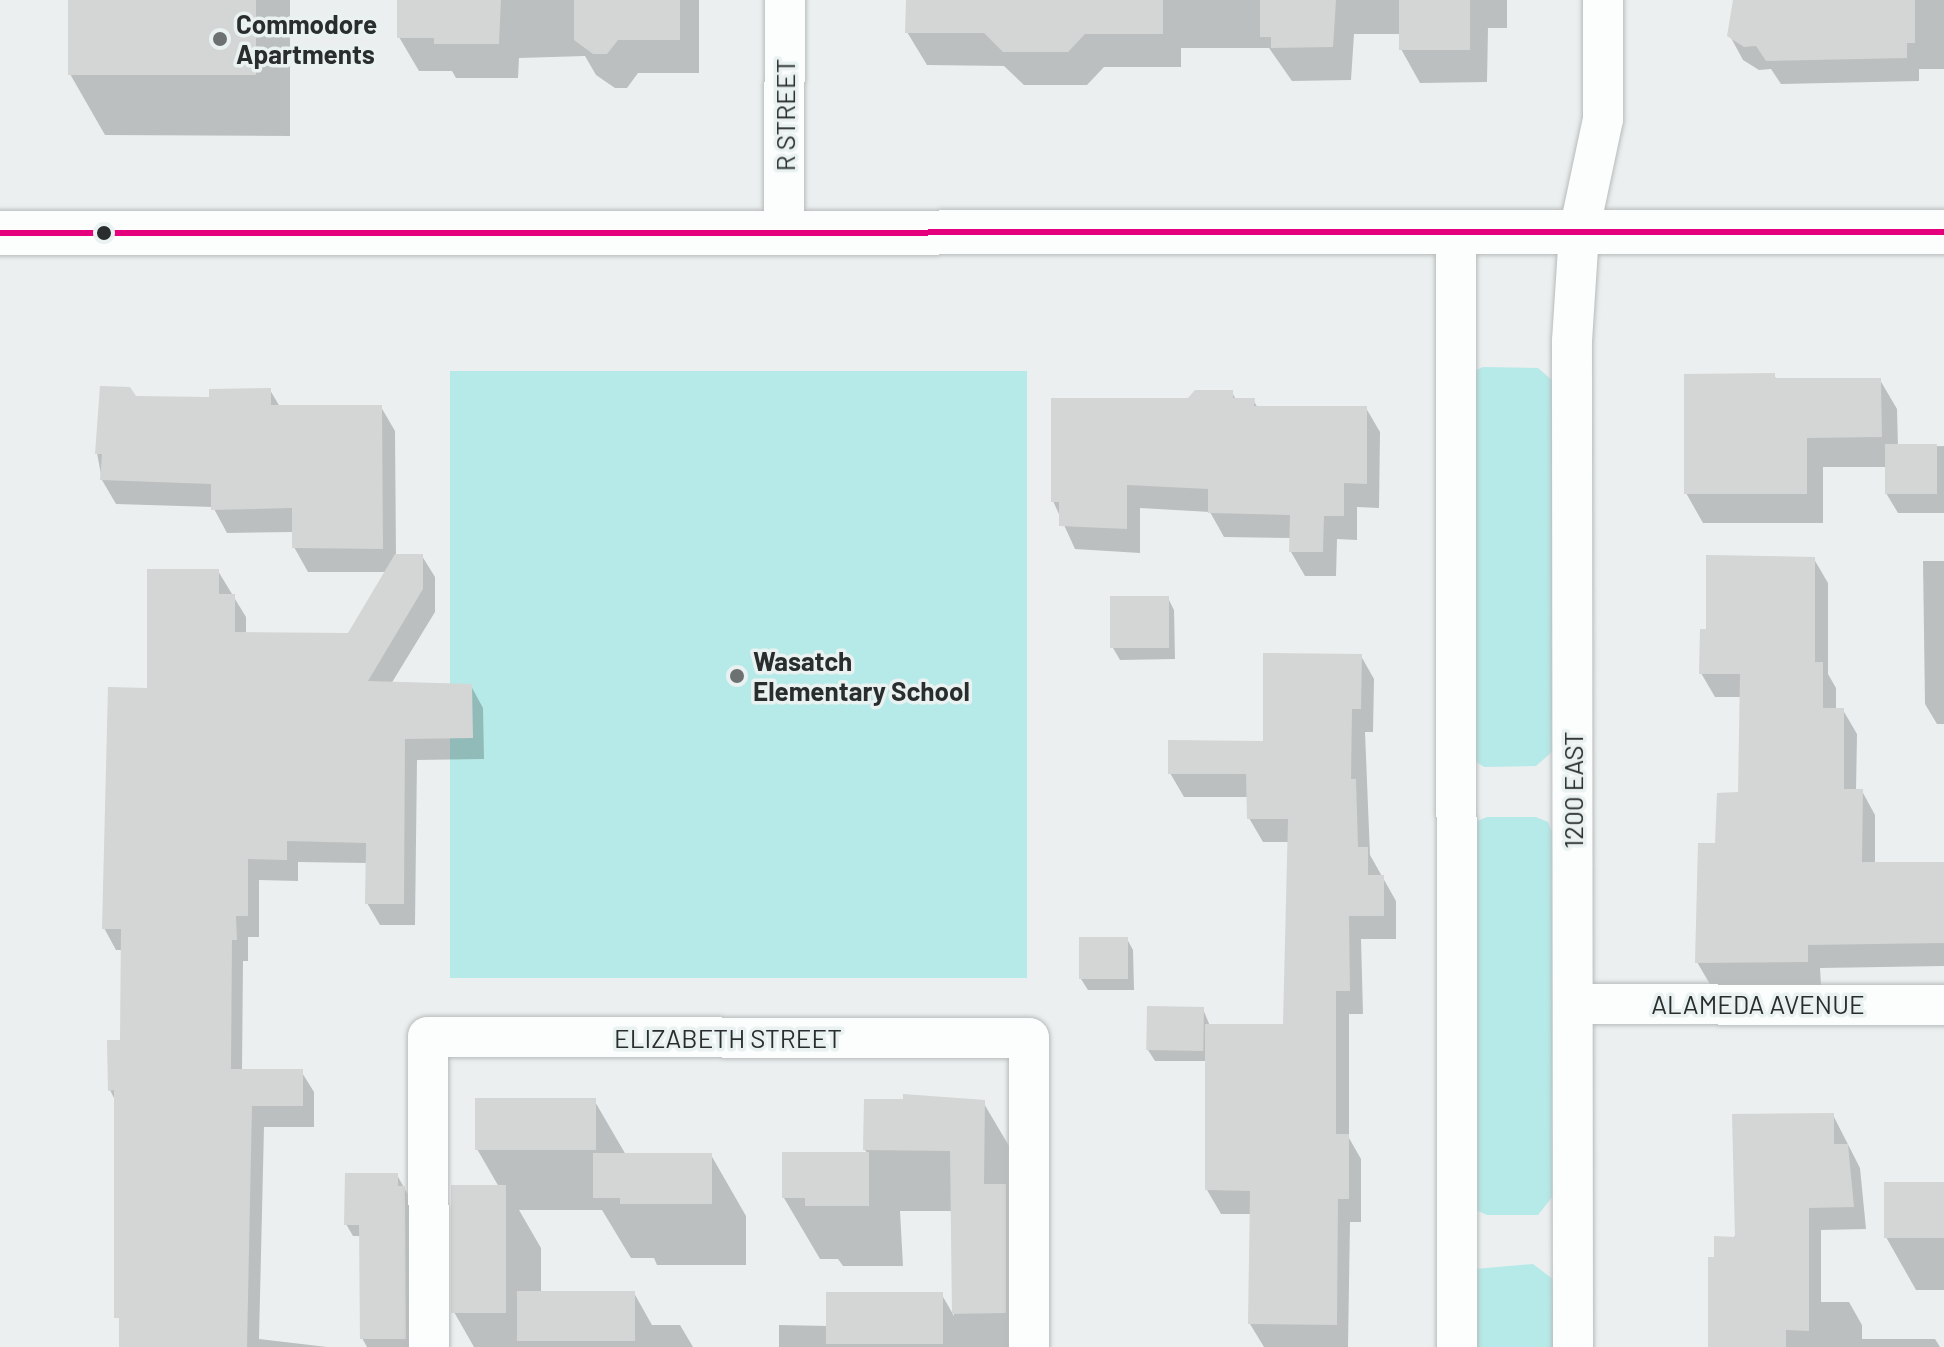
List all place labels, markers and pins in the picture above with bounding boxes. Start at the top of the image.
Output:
place label: Commodore Apartments [236,8,377,70]
marker: Commodore Apartments [211,30,229,48]
unlabelled marker [96,225,112,241]
place label: Wasatch Elementary School [753,645,970,706]
marker: Wasatch Elementary School [728,667,746,685]

